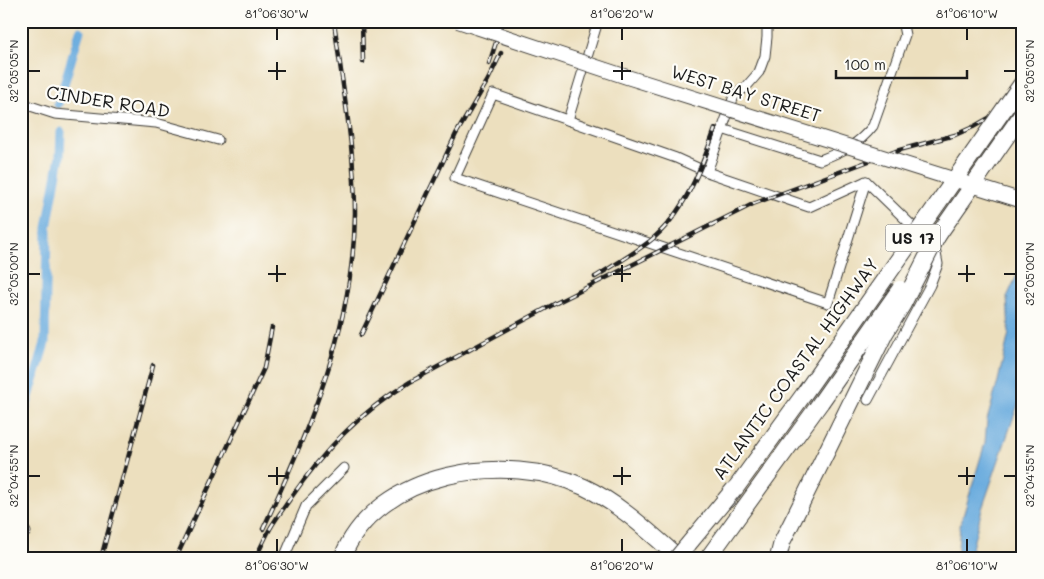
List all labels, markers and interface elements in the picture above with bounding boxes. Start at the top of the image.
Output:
text: 81°06'30"W [245,5,309,21]
text: 81°06'20"W [590,5,654,21]
text: 81°06'10"W [936,5,998,21]
text: 32°05'05"N [5,40,21,102]
text: 32°05'05"N [1021,40,1037,102]
scale bar [836,48,968,80]
text: 100 m [844,54,886,74]
street label: WEST BAY STREET [668,59,824,127]
street label: CINDER ROAD [45,79,172,123]
road number: US 17 [886,224,940,252]
text: 32°05'00"N [5,242,21,306]
text: 32°05'00"N [1021,242,1037,306]
street label: ATLANTIC COASTAL HIGHWAY [707,253,884,484]
text: 32°04'55"N [5,445,21,507]
text: 32°04'55"N [1021,445,1037,507]
text: 81°06'30"W [245,557,309,573]
text: 81°06'20"W [590,557,654,573]
text: 81°06'10"W [936,557,998,573]

